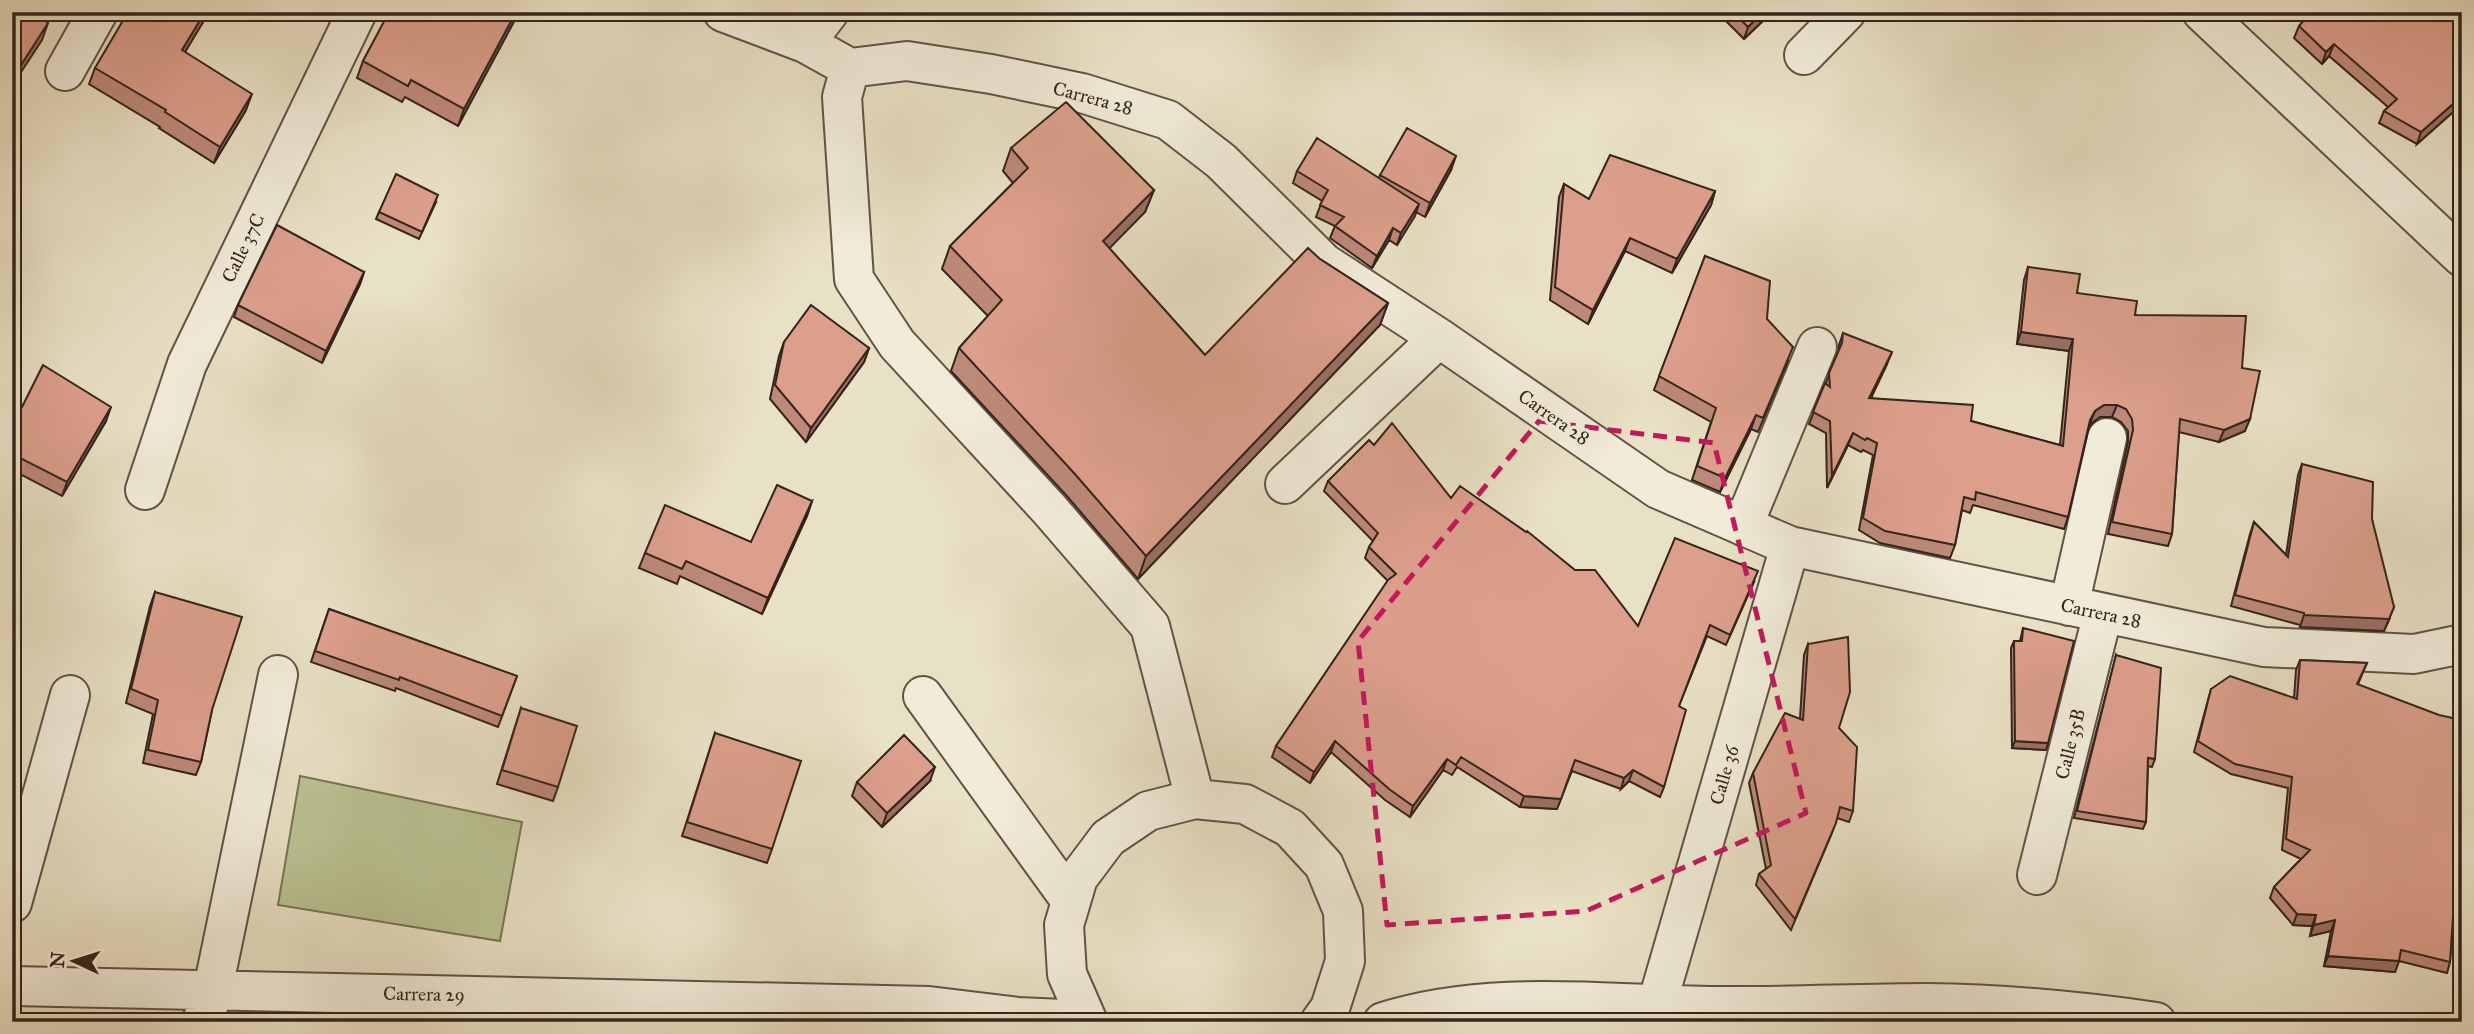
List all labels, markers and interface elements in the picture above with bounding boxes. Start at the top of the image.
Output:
street label: Carrera 28 [1051,76,1135,120]
street label: Calle 37C [216,210,270,286]
street label: Carrera 28 [1514,384,1594,450]
street label: Carrera 28 [2059,593,2143,633]
street label: Calle 35B [2050,706,2090,782]
street label: Calle 36 [1705,742,1744,807]
north arrow [38,926,108,996]
text: N [46,951,70,969]
street label: Carrera 29 [383,982,465,1006]

